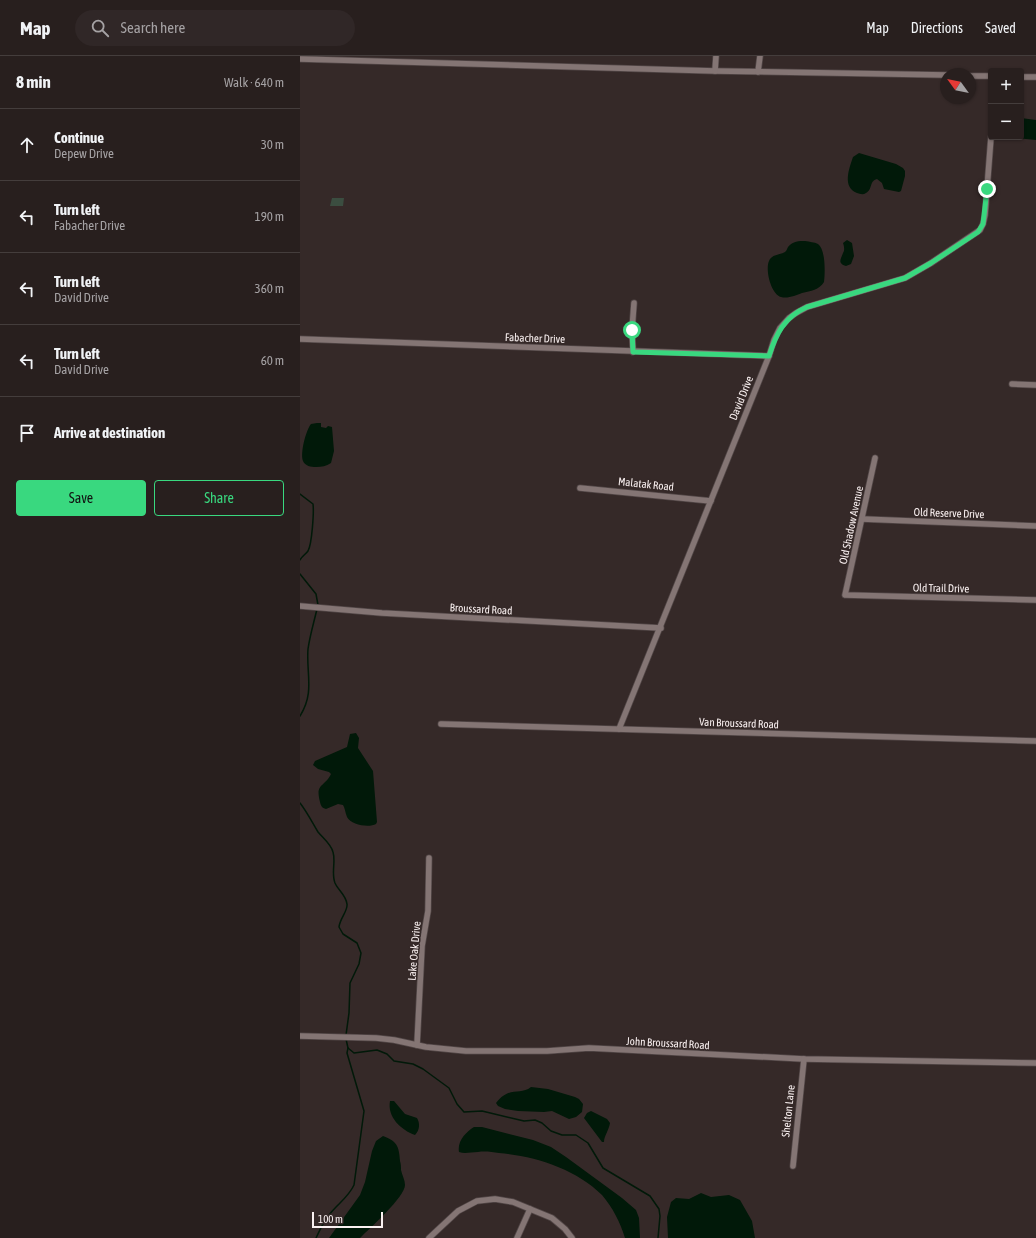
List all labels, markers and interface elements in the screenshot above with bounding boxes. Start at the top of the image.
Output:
search box [75,10,355,46]
text: Map [20,17,51,39]
icon: search [89,17,111,39]
text: Search here [121,19,185,36]
text: Map [866,20,889,36]
text: Directions [911,20,963,36]
text: Saved [985,20,1016,36]
north arrow [940,68,976,104]
map controls [988,68,1024,140]
button: + [988,68,1024,104]
text: 8 min [16,72,51,92]
text: Walk · 640 m [224,75,284,90]
button: − [988,104,1024,140]
text: Continue [54,129,104,146]
icon: ahead [16,134,38,156]
text: 30 m [261,137,284,152]
text: Depew Drive [54,146,114,161]
route end [978,180,996,198]
text: Turn left [54,201,100,218]
icon: left [16,206,38,228]
text: 190 m [255,209,284,224]
text: Fabacher Drive [54,218,125,233]
text: Turn left [54,273,100,290]
icon: left [16,278,38,300]
text: 360 m [255,281,284,296]
text: David Drive [54,290,109,305]
route start [623,321,641,339]
street label: Fabacher Drive [505,331,565,345]
text: Turn left [54,345,100,362]
icon: left [16,350,38,372]
text: 60 m [261,353,284,368]
text: David Drive [54,362,109,377]
street label: David Drive [727,374,755,422]
icon: arrive [16,422,38,444]
text: Arrive at destination [54,424,165,441]
street label: Malatak Road [617,475,675,493]
button: Save [16,480,146,516]
button: Share [154,480,284,516]
street label: Old Shadow Avenue [837,485,865,565]
street label: Old Reserve Drive [913,506,985,520]
street label: Old Trail Drive [913,582,969,594]
street label: Broussard Road [449,601,513,617]
street label: Van Broussard Road [699,716,779,730]
street label: Lake Oak Drive [405,921,423,981]
street label: John Broussard Road [626,1035,710,1051]
street label: Shelton Lane [779,1084,797,1138]
scale bar [312,1210,383,1229]
text: 100 m [318,1213,343,1225]

